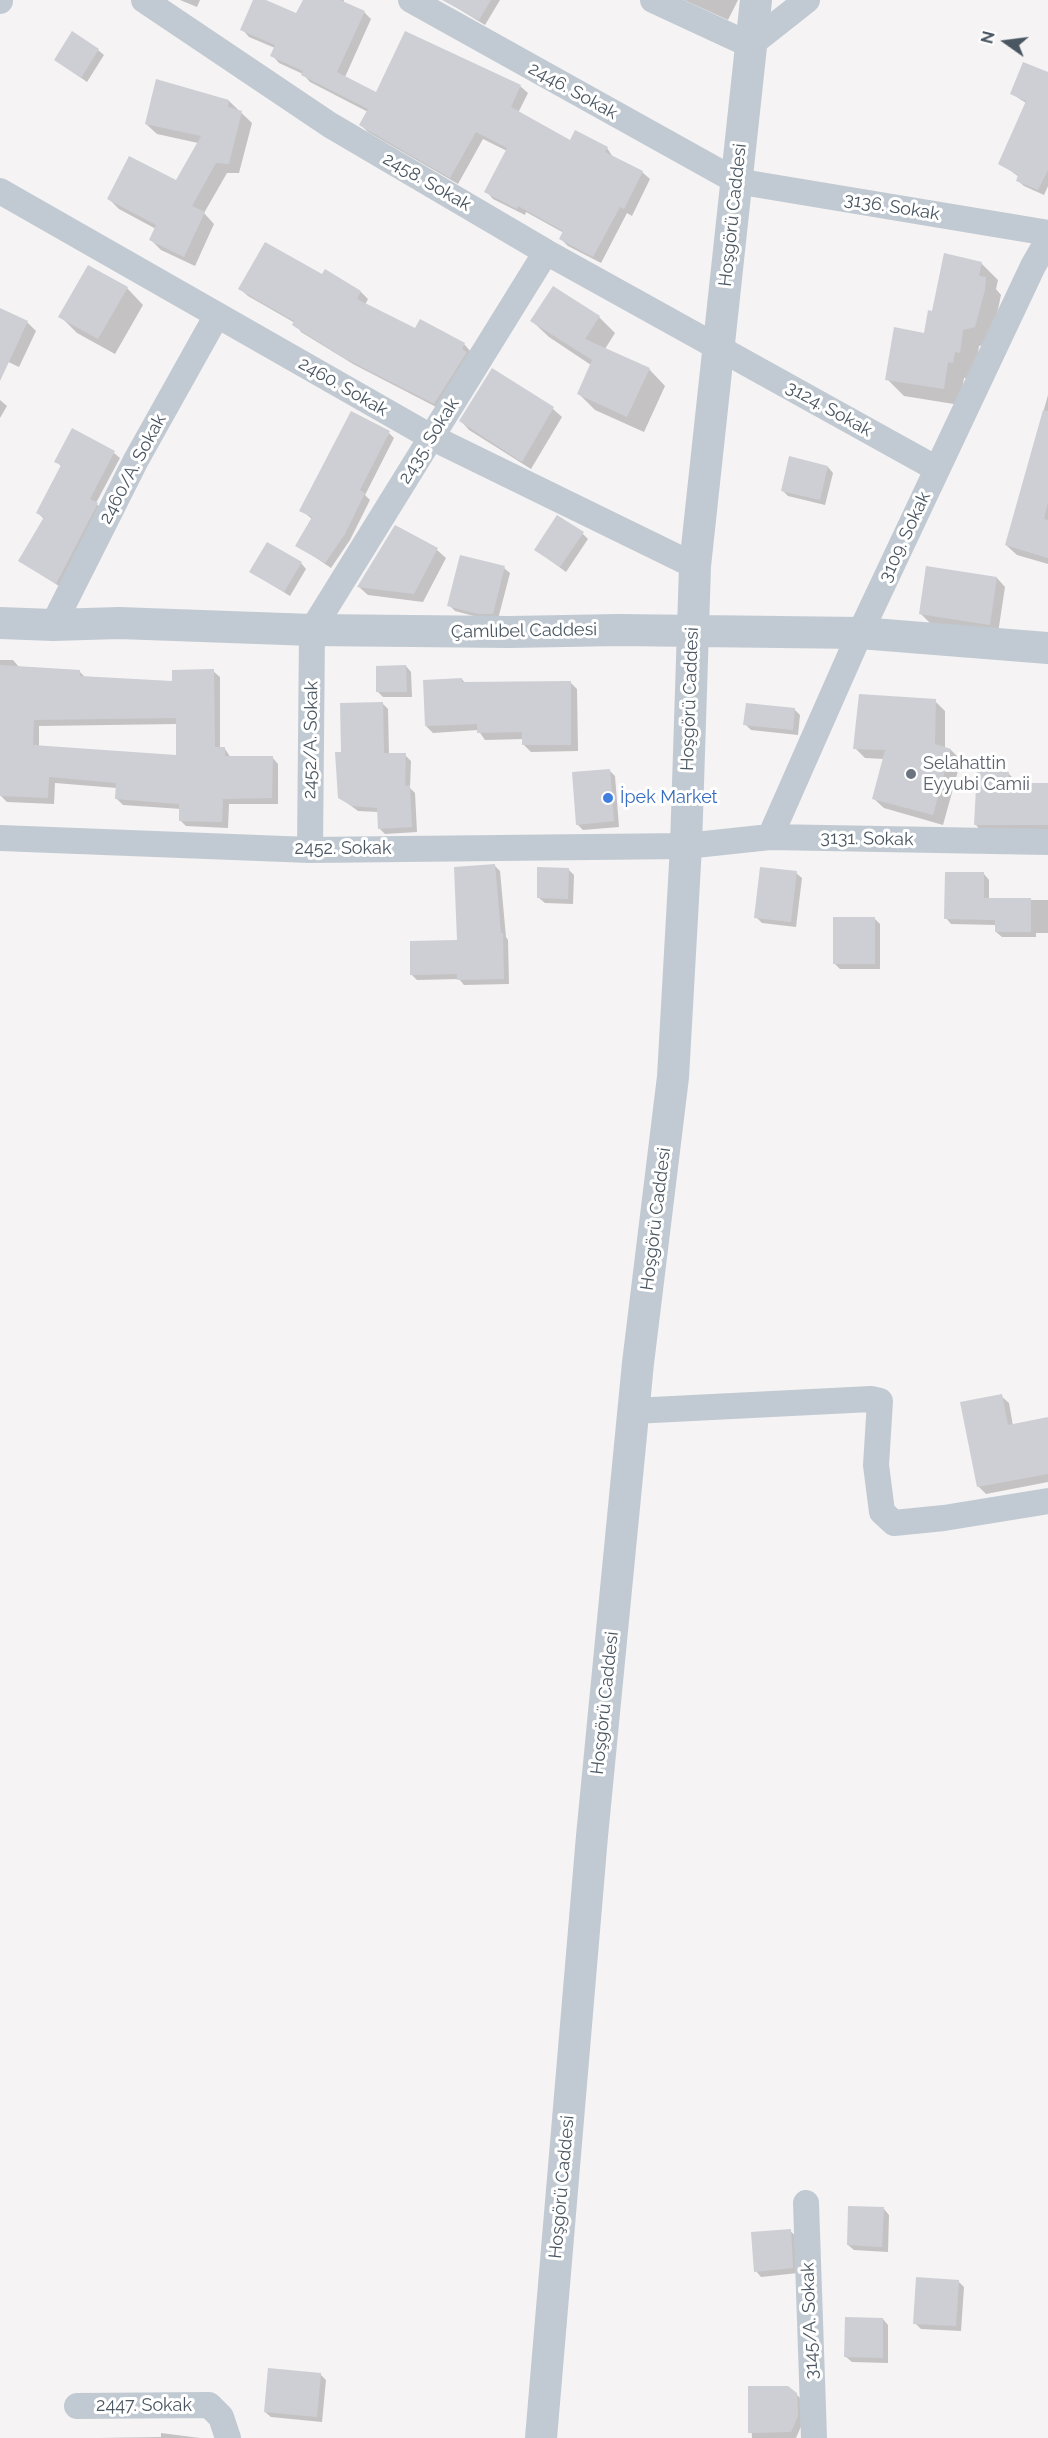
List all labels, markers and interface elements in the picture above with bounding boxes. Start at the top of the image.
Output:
north arrow [976,12,1036,72]
text: N [977,29,999,46]
street label: 2446. Sokak [525,58,621,124]
street label: Hoşgörü Caddesi [715,142,751,288]
street label: 2458. Sokak [379,148,475,216]
street label: 3136. Sokak [843,189,941,225]
street label: 2460. Sokak [294,353,392,421]
street label: 3124. Sokak [782,377,876,441]
street label: 2435. Sokak [394,394,464,488]
street label: 2460/A. Sokak [95,410,171,528]
street label: 3109. Sokak [875,488,935,586]
street label: Çamlıbel Caddesi [451,619,597,643]
street label: Hoşgörü Caddesi [677,627,703,771]
street label: 2452/A. Sokak [299,681,323,799]
place label: Selahattin Eyyubi Camii [923,753,1030,795]
marker: Selahattin Eyyubi Camii [904,767,918,781]
place label: İpek Market [620,787,718,809]
marker: İpek Market [601,791,615,805]
street label: 3131. Sokak [820,827,914,851]
street label: 2452. Sokak [295,838,391,860]
street label: Hoşgörü Caddesi [637,1146,675,1292]
street label: Hoşgörü Caddesi [587,1630,623,1776]
street label: Hoşgörü Caddesi [545,2114,579,2260]
street label: 3145/A. Sokak [797,2262,823,2380]
street label: 2447. Sokak [96,2395,192,2417]

